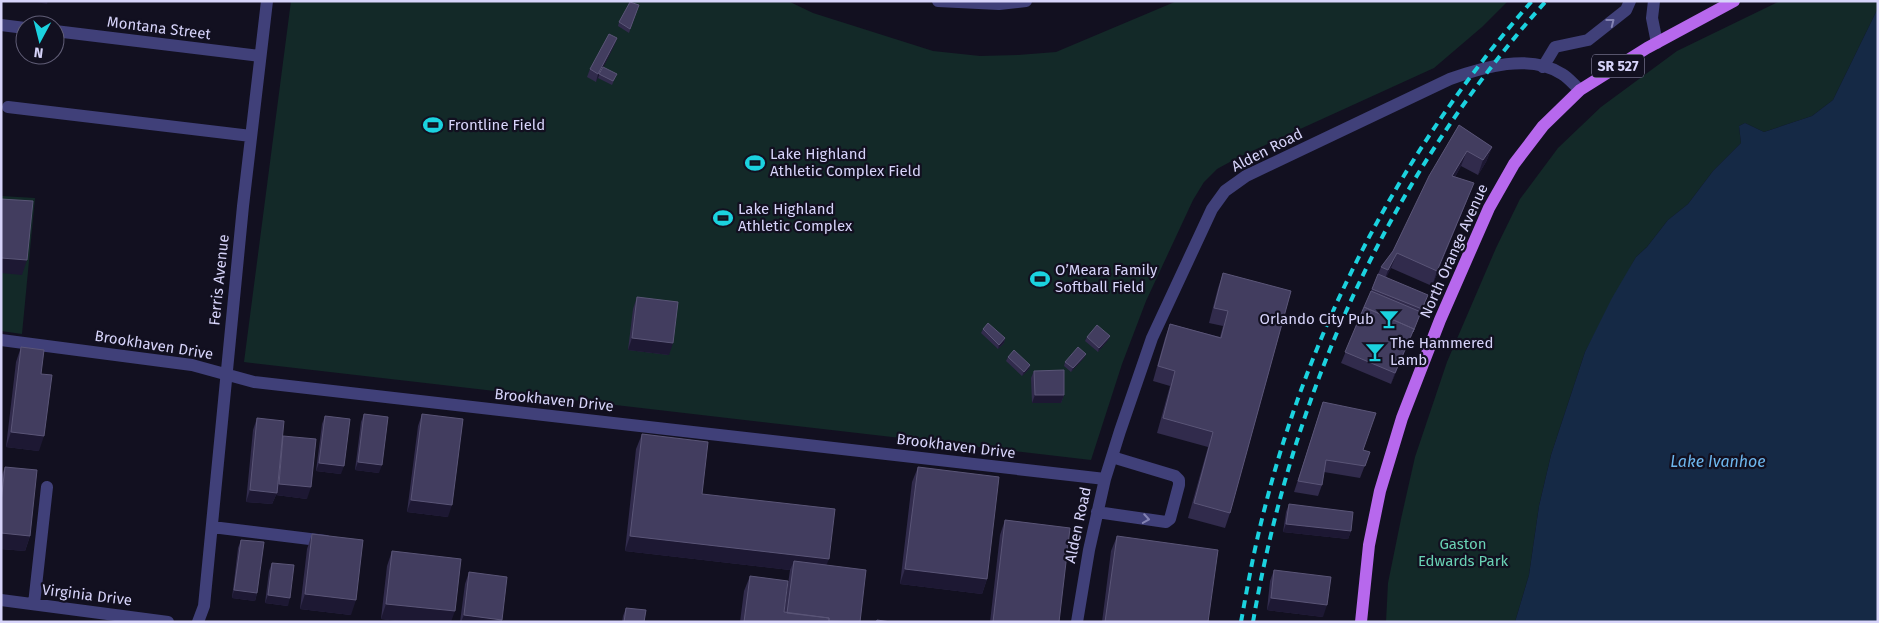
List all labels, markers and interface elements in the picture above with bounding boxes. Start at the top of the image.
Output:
street label: Montana Street [106,13,212,43]
north arrow [15,15,65,65]
one-way arrow [1605,19,1614,27]
text: N [33,43,44,61]
road number: SR 527 [1592,54,1644,78]
sports icon: Frontline Field [422,114,444,136]
place label: Frontline Field [448,116,545,134]
street label: Alden Road [1228,124,1306,176]
place label: Lake Highland Athletic Complex Field [770,145,921,180]
sports icon: Lake Highland Athletic Complex Field [744,152,766,174]
street label: North Orange Avenue [1416,181,1492,321]
place label: Lake Highland Athletic Complex [738,200,853,235]
sports icon: Lake Highland Athletic Complex [712,207,734,229]
street label: Ferris Avenue [205,234,233,326]
place label: O’Meara Family Softball Field [1055,261,1158,296]
sports icon: O’Meara Family Softball Field [1029,268,1051,290]
bar icon: Orlando City Pub [1378,308,1400,330]
place label: Orlando City Pub [1260,310,1374,328]
street label: Brookhaven Drive [93,327,215,363]
place label: The Hammered Lamb [1390,334,1493,369]
bar icon: The Hammered Lamb [1364,341,1386,363]
street label: Brookhaven Drive [493,385,615,415]
street label: Brookhaven Drive [895,430,1017,462]
water label: Lake Ivanhoe [1670,452,1766,471]
street label: Alden Road [1061,485,1095,565]
one-way arrow [1141,514,1150,524]
park label: Gaston Edwards Park [1418,535,1508,570]
street label: Virginia Drive [41,581,133,609]

